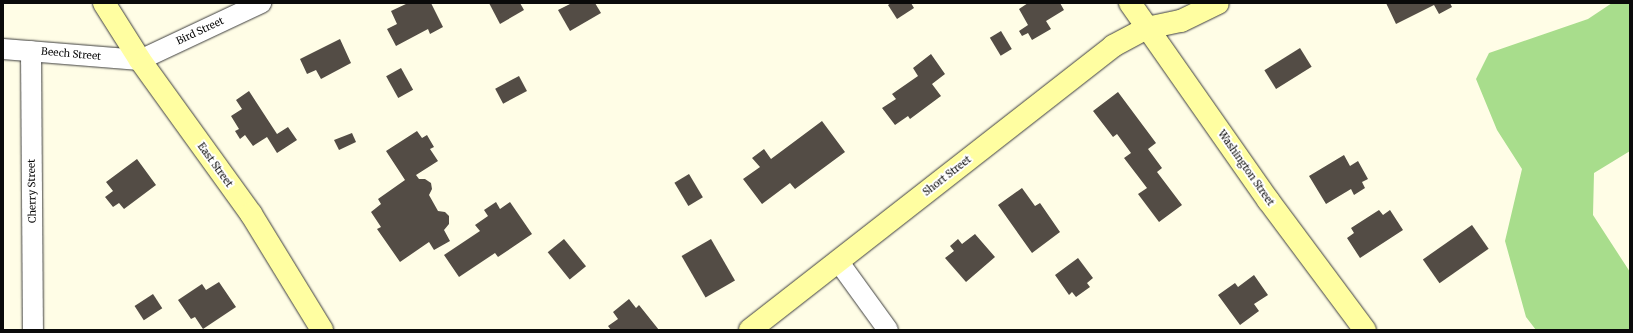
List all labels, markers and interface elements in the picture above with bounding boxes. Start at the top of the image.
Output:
street label: Bird Street [174,15,226,47]
street label: Beech Street [40,45,102,63]
street label: Washington Street [1215,128,1277,208]
street label: East Street [195,140,235,190]
street label: Short Street [921,154,973,198]
street label: Cherry Street [25,159,39,223]

